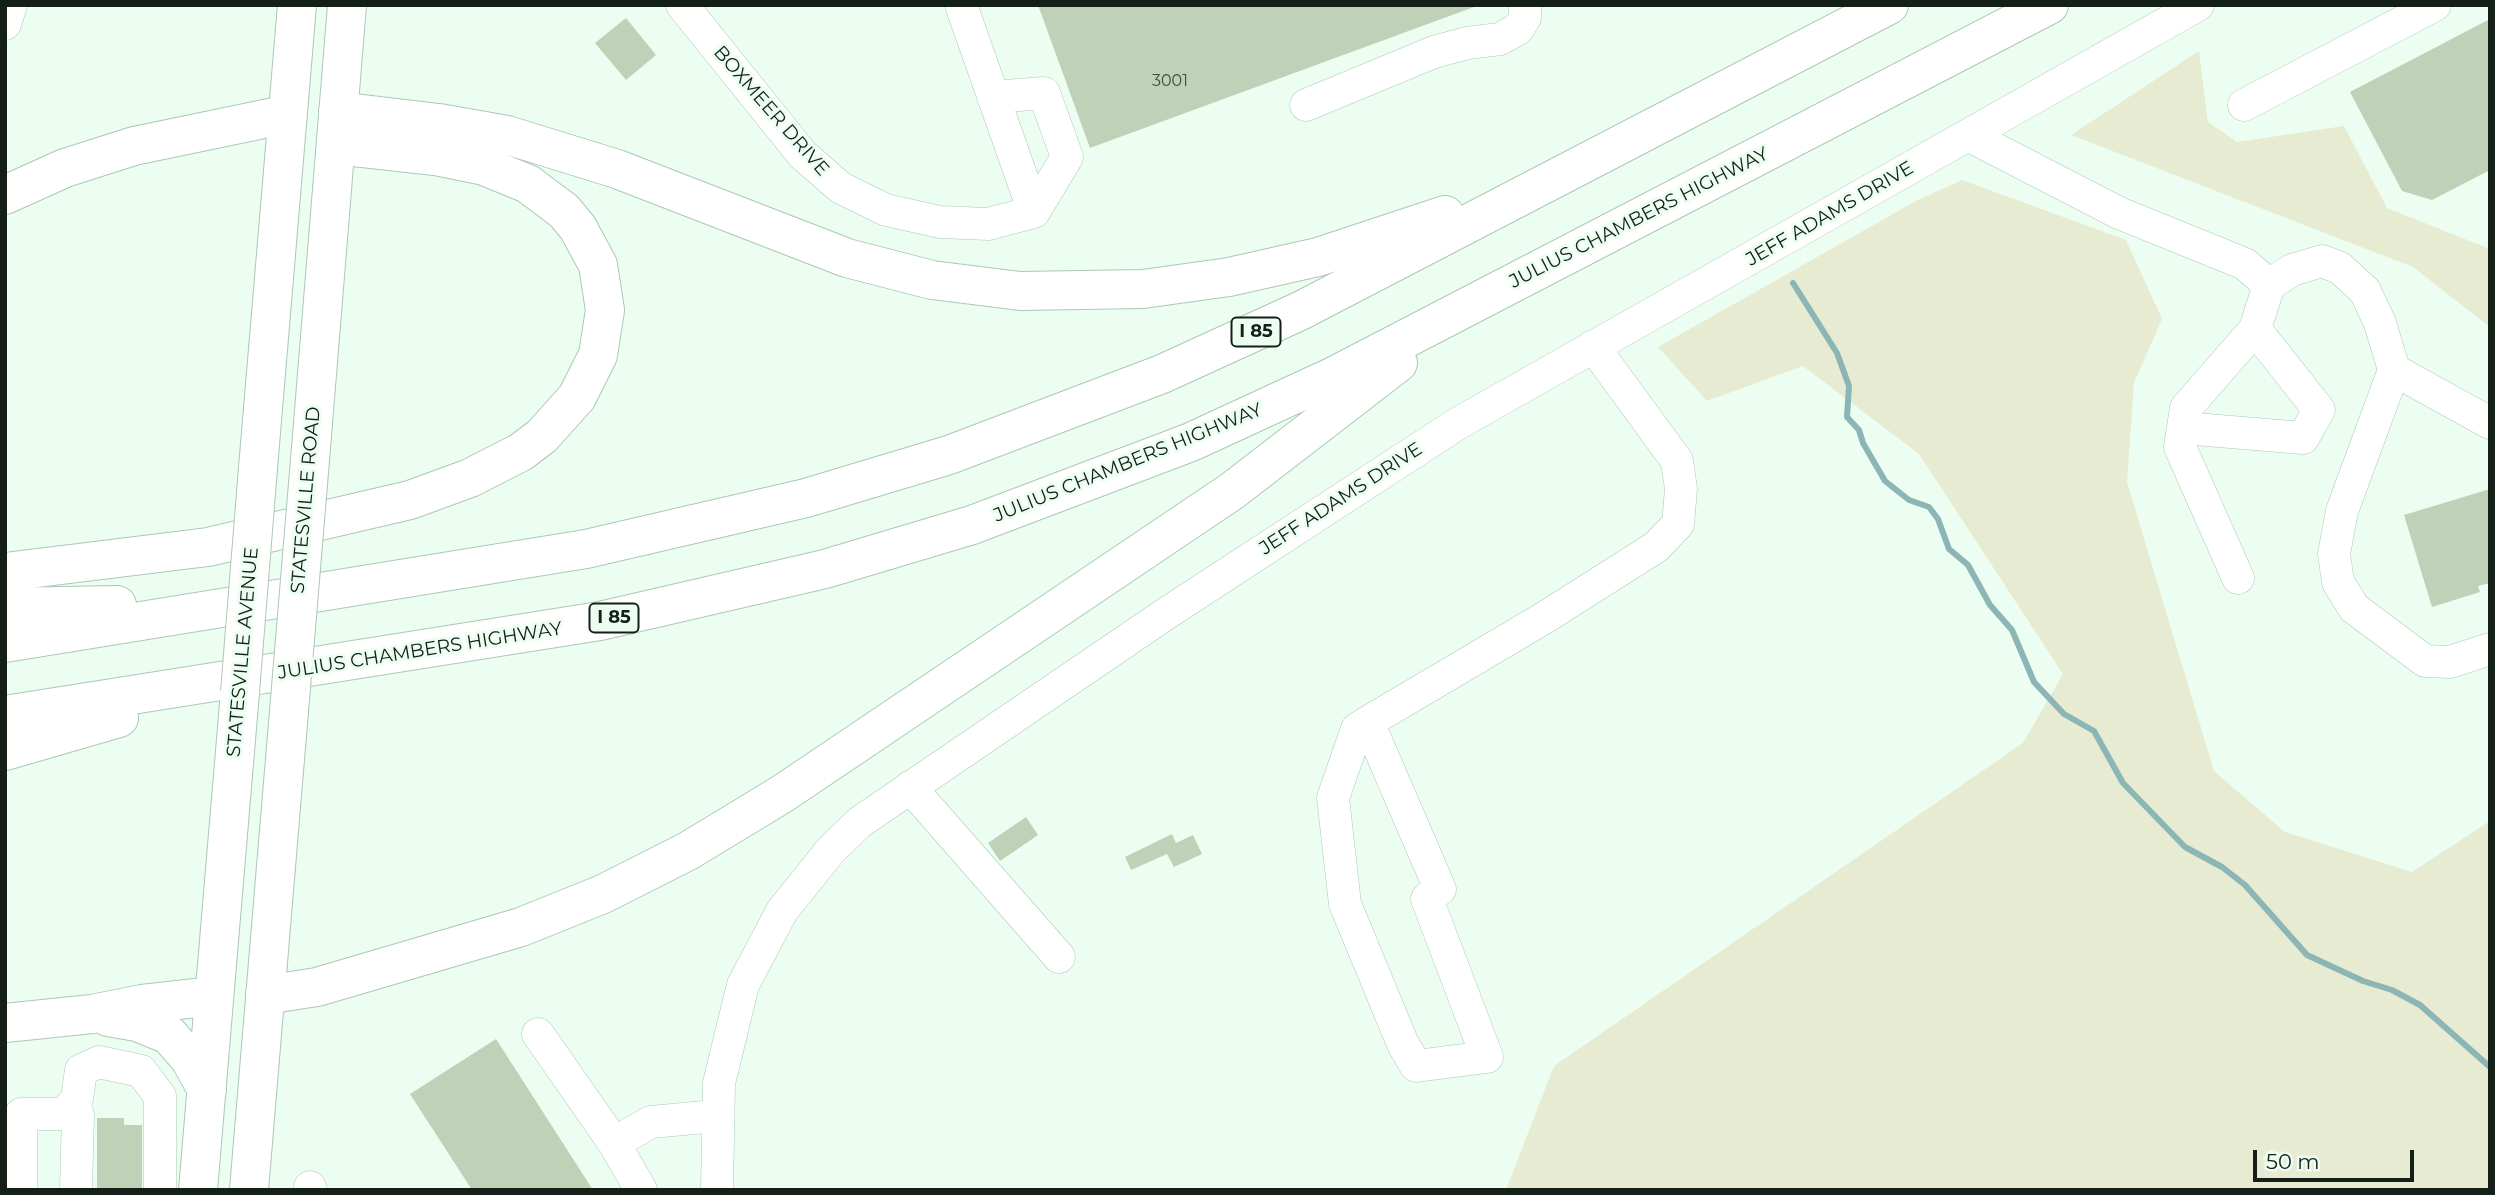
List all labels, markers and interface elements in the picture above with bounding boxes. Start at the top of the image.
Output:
street label: BOXMEER DRIVE [708,41,834,181]
house number: 3001 [1152,71,1188,91]
street label: JULIUS CHAMBERS HIGHWAY [1506,143,1772,293]
street label: JEFF ADAMS DRIVE [1742,157,1918,271]
road number: I 85 [1232,318,1280,346]
street label: JULIUS CHAMBERS HIGHWAY [990,399,1266,527]
street label: STATESVILLE ROAD [286,406,326,594]
street label: JEFF ADAMS DRIVE [1255,438,1427,560]
street label: STATESVILLE AVENUE [222,546,264,758]
road number: I 85 [590,604,638,632]
street label: JULIUS CHAMBERS HIGHWAY [276,617,564,685]
scale bar [2257,1136,2418,1180]
text: 50 m [2266,1149,2320,1174]

